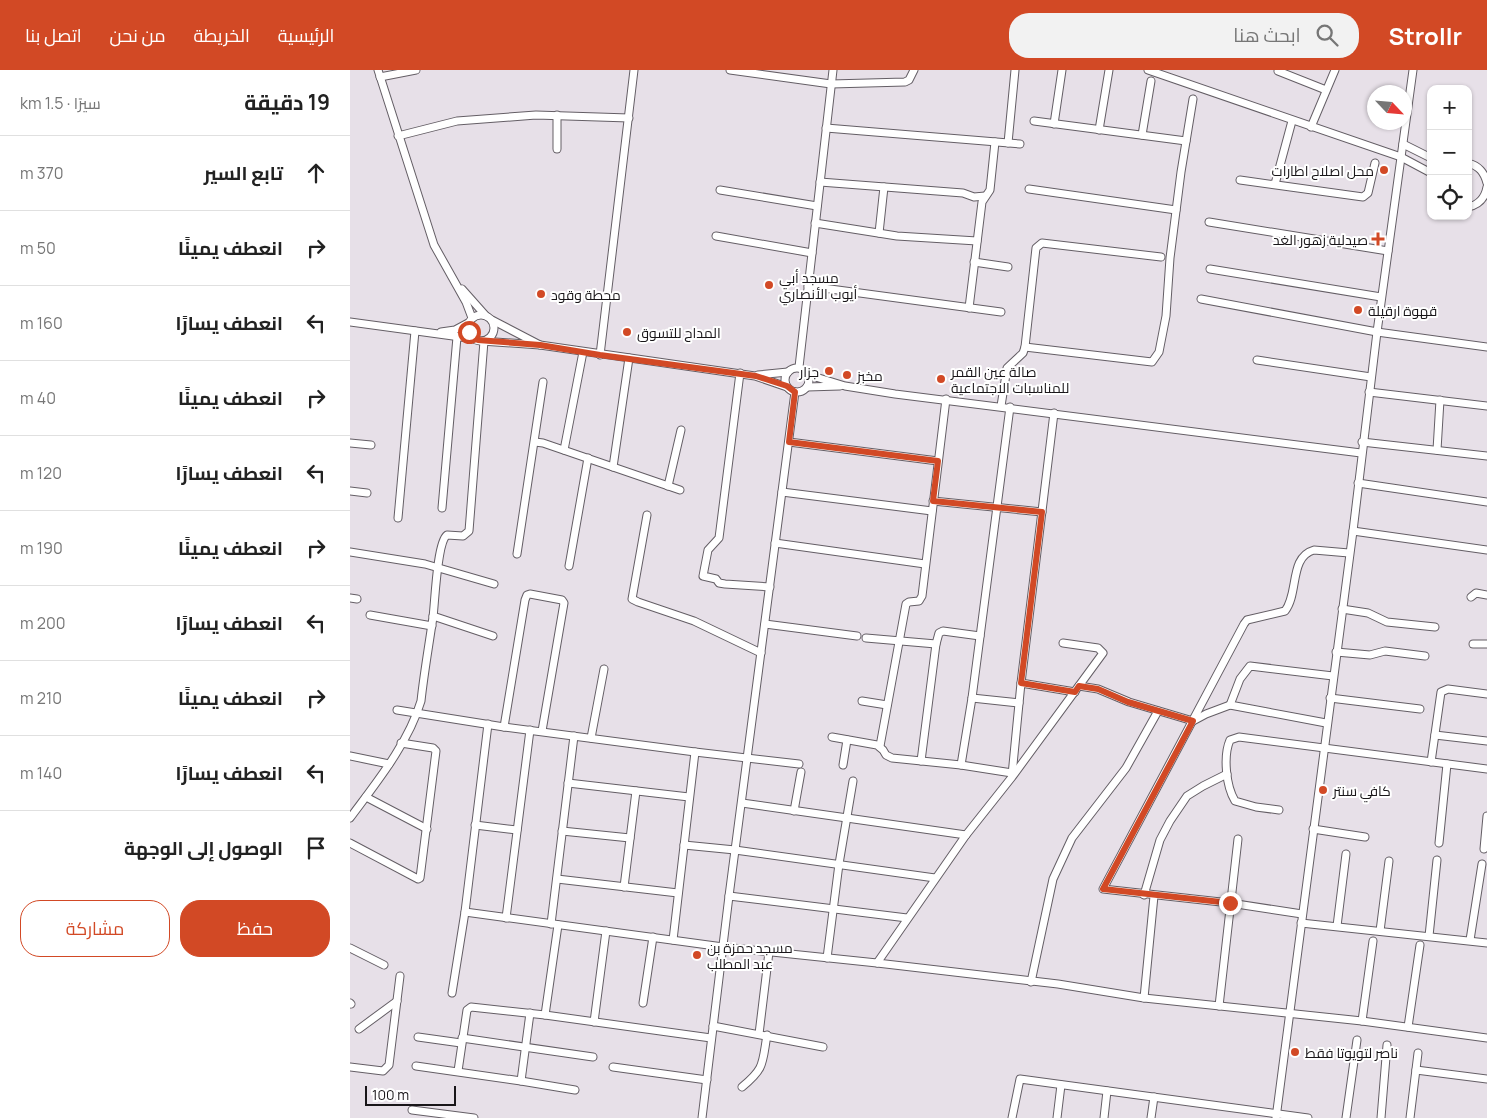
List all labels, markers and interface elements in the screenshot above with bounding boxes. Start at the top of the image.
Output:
search box [1009,13,1359,58]
text: Strollr [1389,19,1462,52]
icon: search [1313,21,1341,49]
text: ابحث هنا [1233,22,1301,48]
text: اتصل بنا [25,23,82,47]
text: من نحن [110,23,166,47]
text: الخريطة [194,23,250,47]
text: الرئيسية [278,23,334,47]
north arrow [1367,85,1412,130]
map controls [1427,85,1472,220]
button: + [1427,85,1472,130]
text: 19 دقيقة [244,88,330,116]
text: سيرًا · 1.5 km [20,92,101,114]
button: − [1427,130,1472,175]
icon: ahead [302,159,330,187]
text: تابع السير [204,160,283,186]
place label: محل اصلاح اطارات [1272,161,1374,180]
text: 370 m [20,162,63,184]
marker: محل اصلاح اطارات [1378,164,1390,176]
button: locate [1427,175,1472,220]
place label: صيدلية زهور الغد [1273,230,1368,249]
marker: صيدلية زهور الغد [1372,233,1384,245]
icon: right [302,234,330,262]
text: انعطف يمينًا [178,235,283,261]
text: 50 m [20,237,56,259]
place label: مسجد أبي أيوب الأنصاري [779,268,858,306]
marker: مسجد أبي أيوب الأنصاري [763,279,775,291]
place label: محطة وقود [551,285,621,304]
marker: محطة وقود [535,288,547,300]
place label: قهوة ارقيلة [1368,301,1437,320]
marker: قهوة ارقيلة [1352,304,1364,316]
icon: left [302,309,330,337]
text: انعطف يسارًا [176,310,283,336]
text: 160 m [20,312,63,334]
route start [458,321,481,344]
place label: المداح للتسوق [637,323,721,342]
marker: المداح للتسوق [621,326,633,338]
place label: جزار [799,362,819,381]
place label: صالة عين القمر للمناسبات الاجتماعية [950,362,1069,397]
marker: جزار [823,365,835,377]
place label: مخبز [856,366,883,385]
marker: مخبز [841,369,853,381]
marker: صالة عين القمر للمناسبات الاجتماعية [935,373,947,385]
icon: right [302,384,330,412]
text: انعطف يمينًا [178,385,283,411]
text: 40 m [20,387,56,409]
icon: left [302,459,330,487]
text: انعطف يسارًا [176,460,283,486]
text: 120 m [20,462,62,484]
icon: right [302,534,330,562]
text: انعطف يمينًا [178,535,283,561]
text: 190 m [20,537,63,559]
icon: left [302,609,330,637]
text: انعطف يسارًا [176,610,283,636]
text: 200 m [20,612,65,634]
icon: right [302,684,330,712]
text: انعطف يمينًا [178,685,283,711]
text: 210 m [20,687,62,709]
icon: left [302,759,330,787]
text: انعطف يسارًا [176,760,283,786]
text: 140 m [20,762,62,784]
place label: كافي سنتر [1332,781,1391,803]
marker: كافي سنتر [1317,784,1329,796]
icon: arrive [302,834,330,862]
text: الوصول إلى الوجهة [124,835,283,861]
route end [1219,892,1242,915]
button: مشاركة [20,900,170,957]
button: حفظ [180,900,330,957]
place label: مسجد حمزة بن عبد المطلب [707,938,793,973]
marker: مسجد حمزة بن عبد المطلب [691,949,703,961]
place label: ناصر لتويوتا فقط [1305,1043,1398,1062]
marker: ناصر لتويوتا فقط [1289,1046,1301,1058]
scale bar [365,1083,456,1106]
text: 100 m [372,1085,409,1104]

